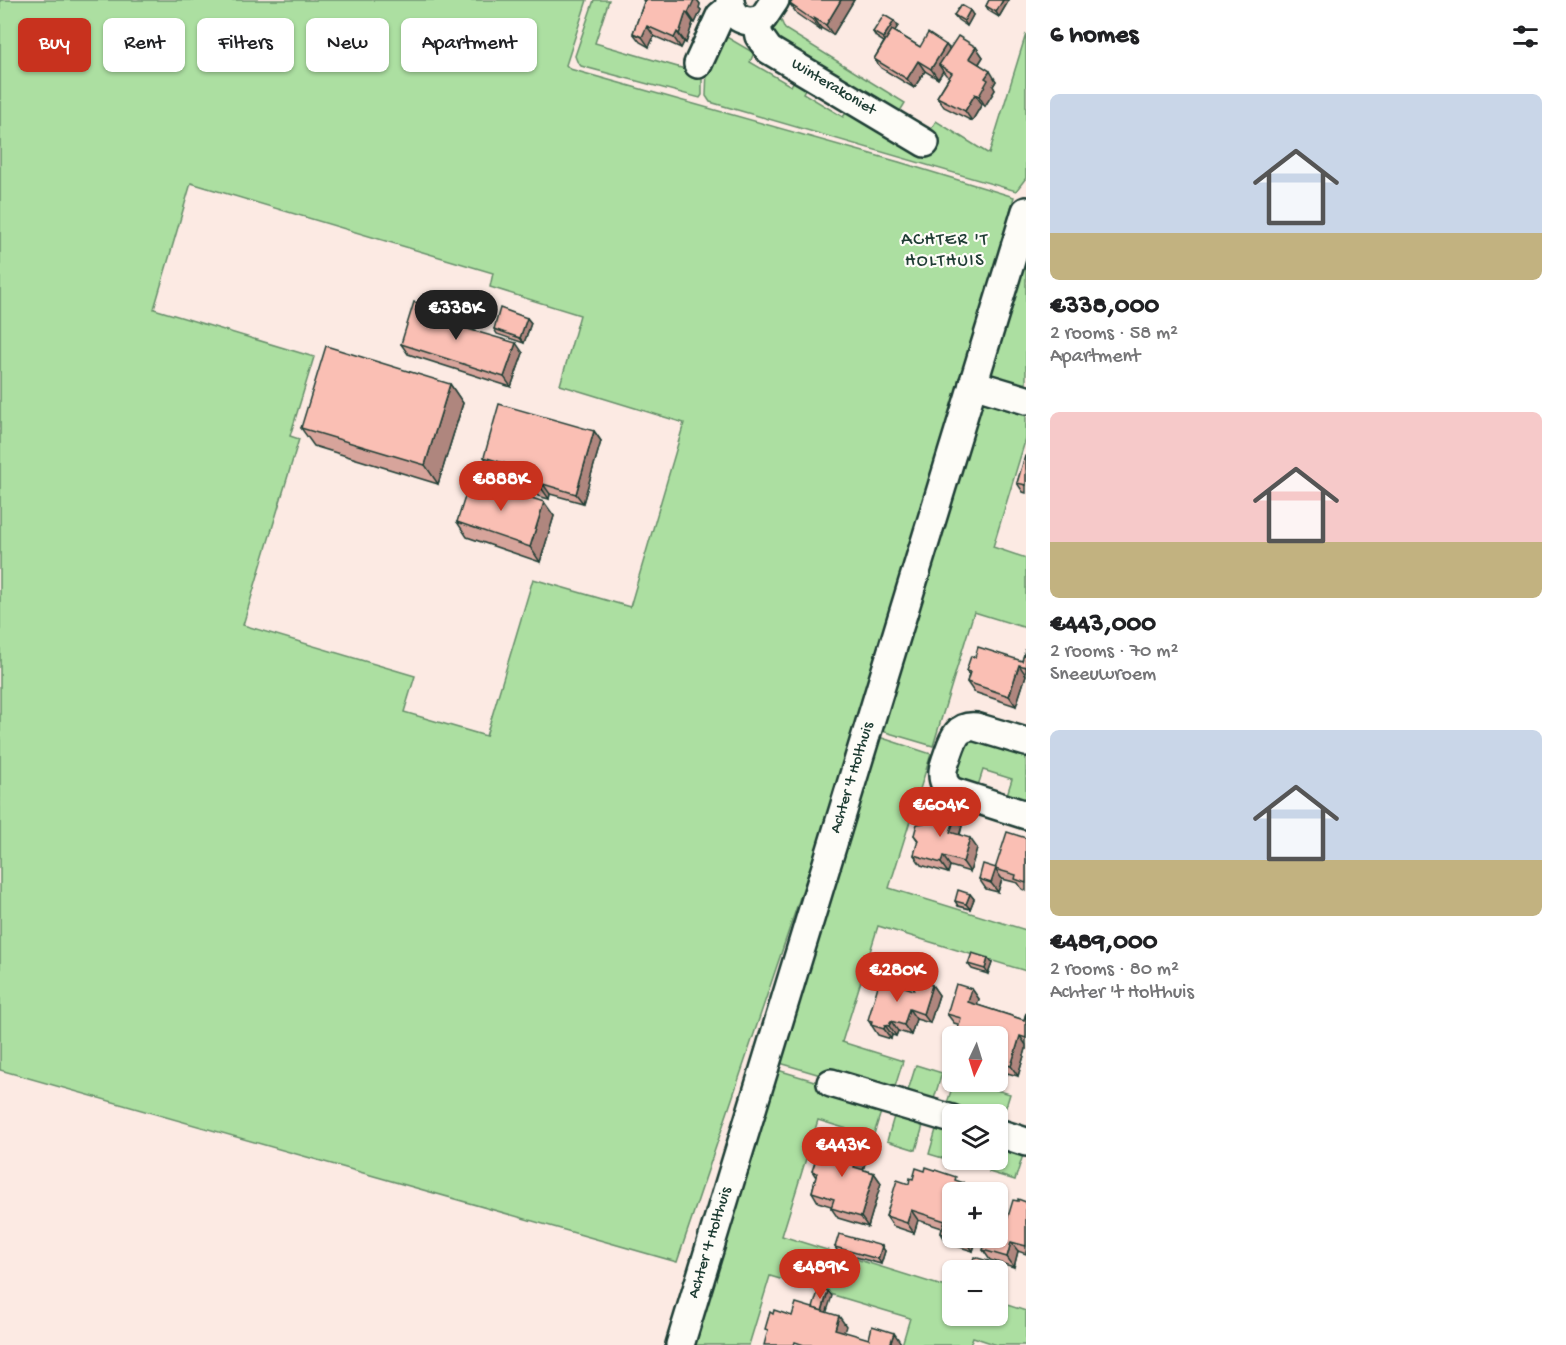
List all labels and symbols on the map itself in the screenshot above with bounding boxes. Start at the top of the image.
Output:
street label: Winterakoniet [787,55,880,121]
district label: ACHTER 'T HOLTHUIS [901,230,989,272]
pin: €338K [414,290,498,341]
pin: €888K [459,461,543,512]
street label: Achter 't Holthuis [827,719,879,836]
pin: €604K [898,787,982,838]
pin: €280K [855,952,939,1003]
north arrow [942,1026,1008,1092]
pin: €443K [800,1127,884,1178]
street label: Achter 't Holthuis [685,1184,737,1301]
pin: €489K [778,1249,862,1300]

